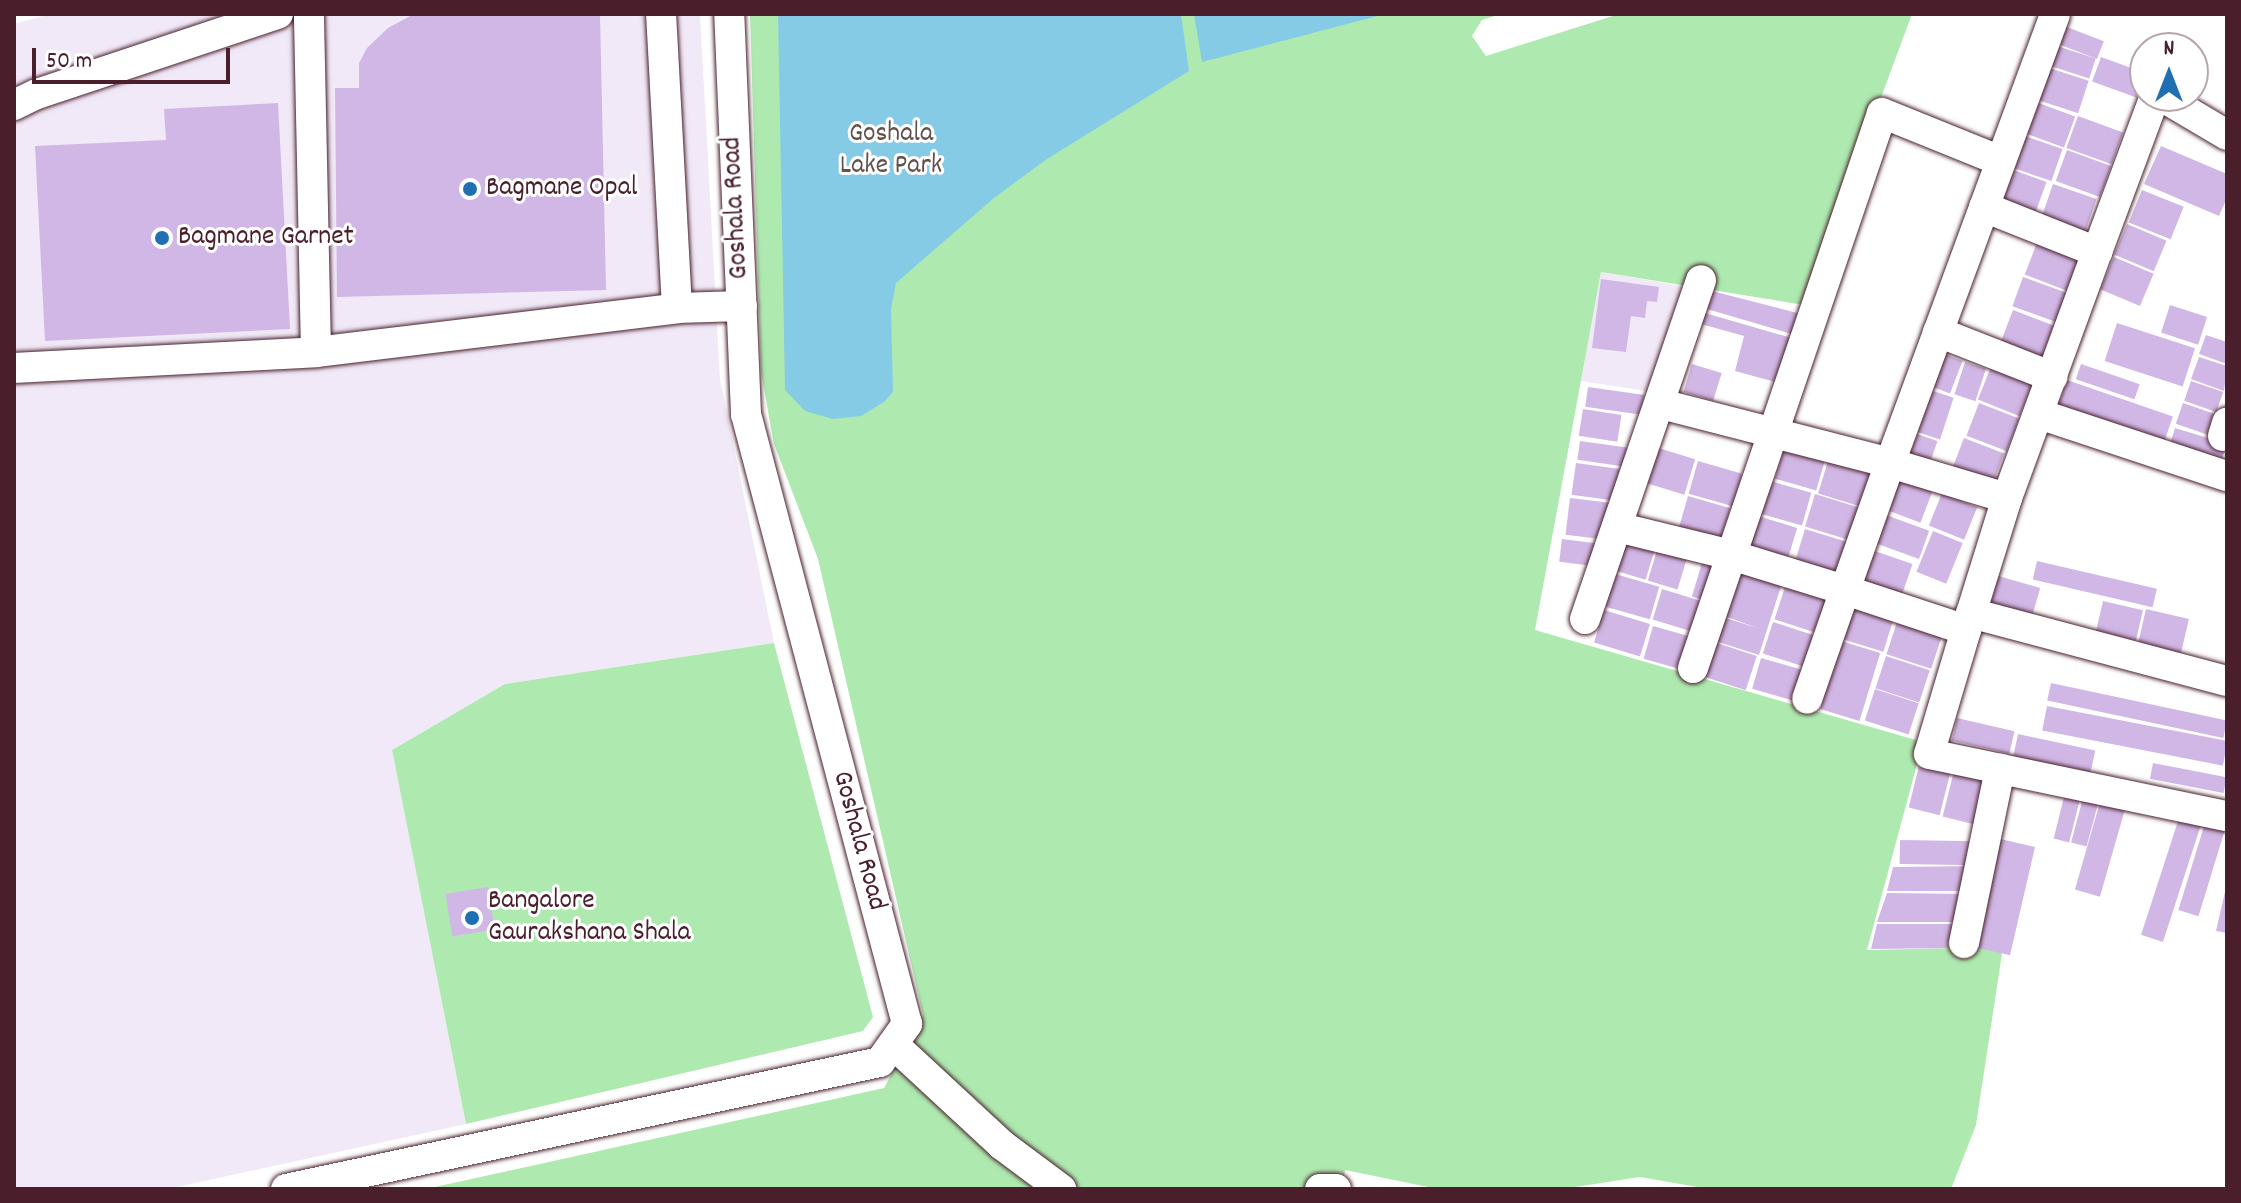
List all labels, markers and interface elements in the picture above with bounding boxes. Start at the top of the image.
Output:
scale bar [36,32,234,82]
north arrow [2129,32,2209,112]
text: N [2164,34,2174,65]
text: 50 m [46,45,92,79]
park label: Goshala Lake Park [840,118,942,184]
street label: Goshala Road [716,136,758,280]
place label: Bagmane Opal [486,172,637,206]
marker: Bagmane Opal [461,180,479,198]
place label: Bagmane Garnet [178,221,354,255]
marker: Bagmane Garnet [153,229,171,247]
street label: Goshala Road [823,768,893,914]
place label: Bangalore Gaurakshana Shala [488,885,691,951]
marker: Bangalore Gaurakshana Shala [463,909,481,927]

